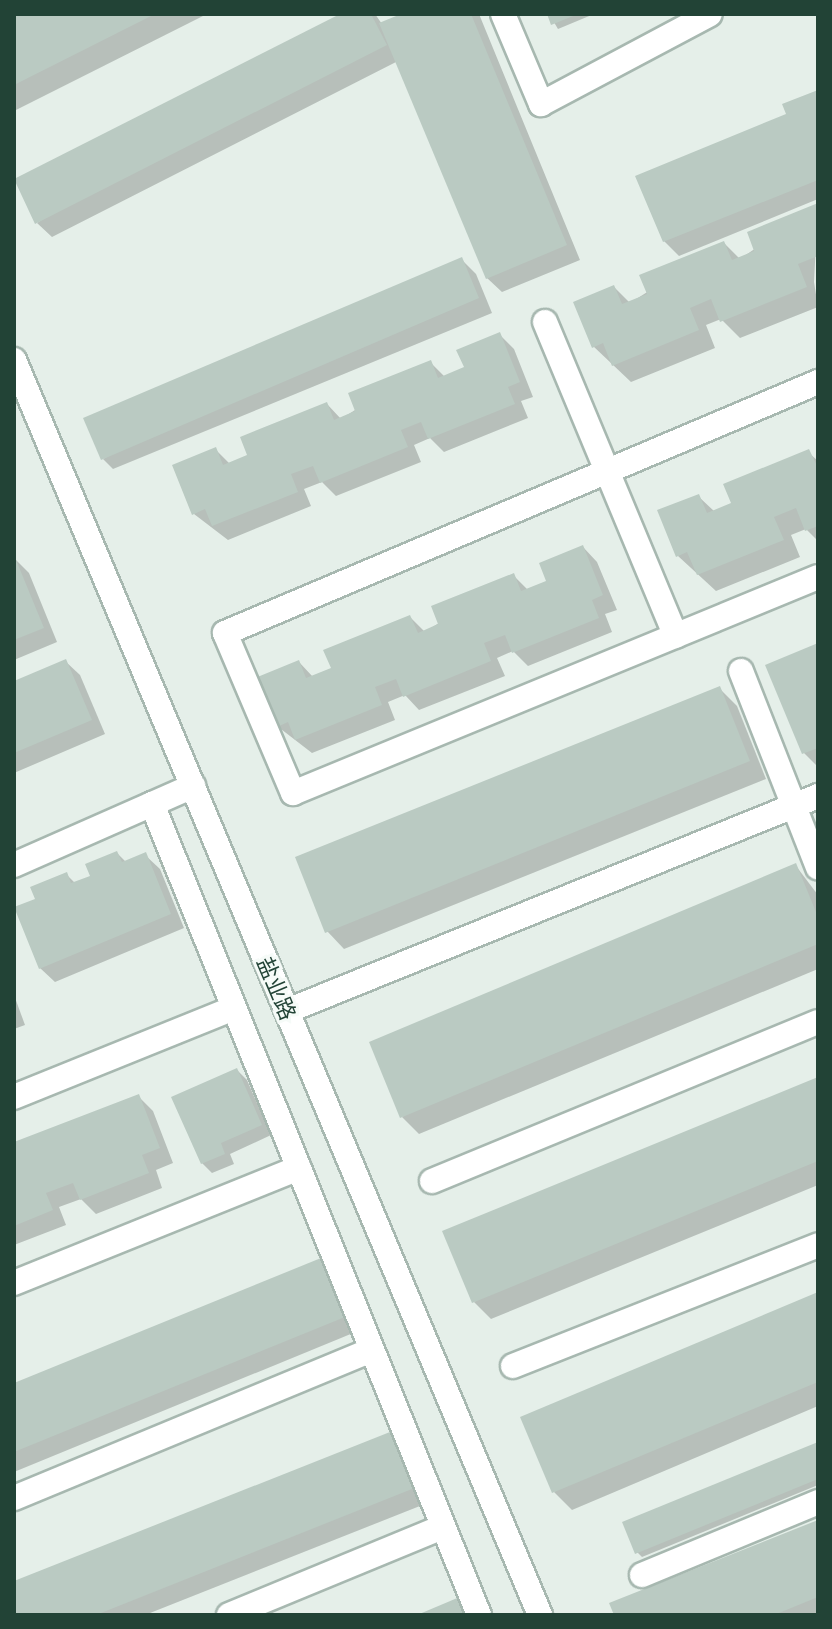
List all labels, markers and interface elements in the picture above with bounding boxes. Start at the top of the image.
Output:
street label: 盐业路 [252,952,302,1024]

